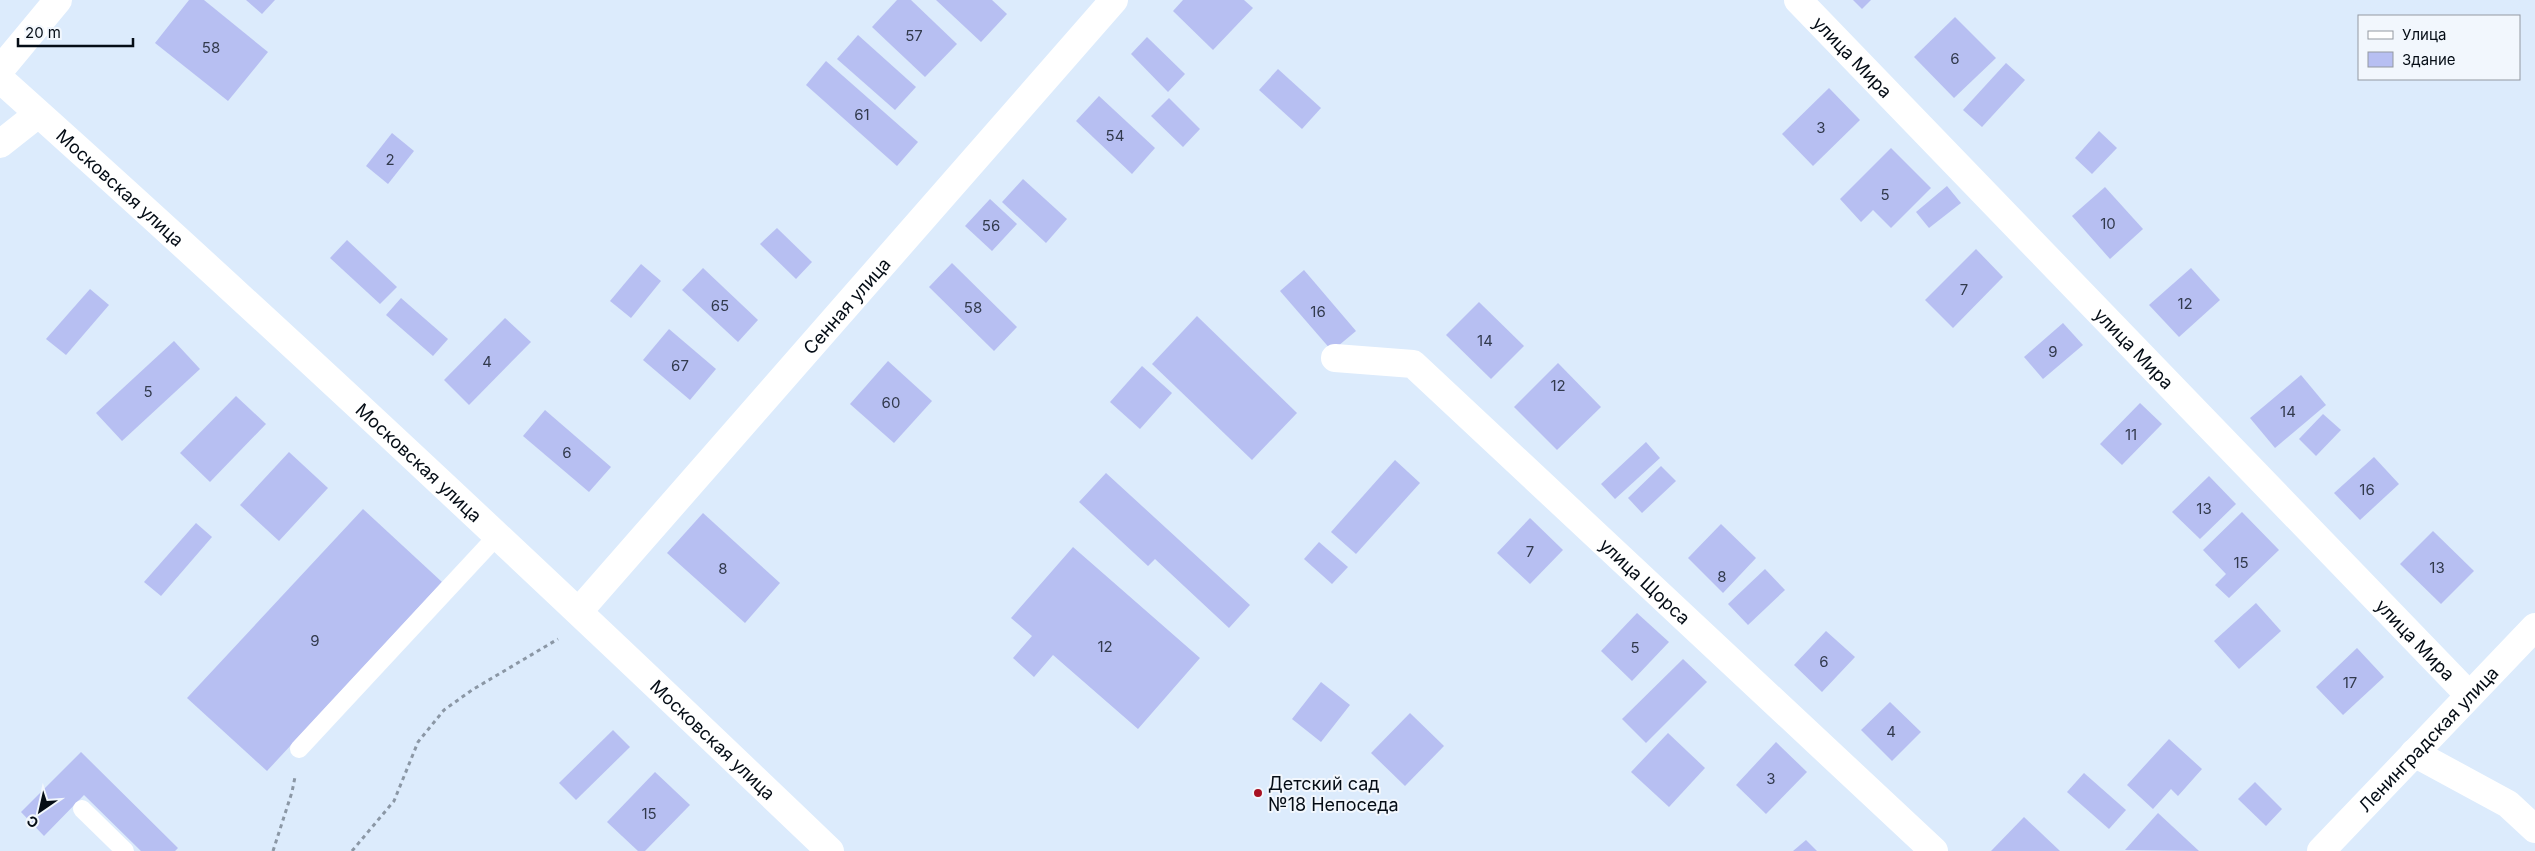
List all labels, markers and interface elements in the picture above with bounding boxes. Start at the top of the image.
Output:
street label: улица Мира [1809,12,1897,102]
scale bar [18,15,132,47]
legend [2358,15,2520,80]
text: 20 m [25,23,61,42]
text: Улица [2402,25,2446,44]
house number: 57 [905,26,923,45]
house number: 58 [202,38,220,57]
house number: 6 [1950,49,1960,68]
text: Здание [2402,50,2456,69]
house number: 61 [854,105,870,124]
house number: 3 [1816,118,1826,137]
street label: Московская улица [53,125,188,250]
house number: 54 [1106,126,1124,145]
house number: 2 [385,150,395,169]
house number: 5 [1880,185,1890,204]
house number: 10 [2100,214,2116,233]
house number: 56 [982,216,1000,235]
street label: Сенная улица [799,253,894,358]
house number: 7 [1960,280,1968,299]
house number: 12 [2177,294,2193,313]
house number: 65 [711,296,729,315]
house number: 58 [964,298,982,317]
house number: 16 [1310,302,1326,321]
street label: улица Мира [2090,303,2178,393]
house number: 14 [1477,331,1493,350]
house number: 9 [2048,342,2058,361]
house number: 4 [482,352,492,371]
house number: 67 [671,356,689,375]
house number: 12 [1550,376,1566,395]
house number: 5 [143,382,153,401]
house number: 60 [882,393,900,412]
street label: Московская улица [352,399,486,526]
house number: 14 [2280,402,2296,421]
house number: 11 [2125,425,2137,444]
house number: 6 [562,443,572,462]
house number: 16 [2359,480,2375,499]
house number: 13 [2196,499,2212,518]
street label: улица Щорса [1596,534,1695,628]
house number: 7 [1526,542,1534,561]
house number: 15 [2233,553,2249,572]
house number: 13 [2429,558,2445,577]
house number: 8 [718,559,728,578]
house number: 8 [1717,567,1727,586]
street label: улица Мира [2372,595,2459,684]
house number: 9 [310,631,320,650]
house number: 12 [1097,637,1113,656]
house number: 5 [1630,638,1640,657]
house number: 6 [1819,652,1829,671]
street label: Ленинградская улица [2354,662,2502,816]
house number: 17 [2343,673,2357,692]
street label: Московская улица [646,675,780,804]
house number: 4 [1886,722,1896,741]
house number: 3 [1766,769,1776,788]
place label: Детский сад №18 Непоседа [1268,773,1399,815]
north arrow [15,786,65,836]
marker: Детский сад №18 Непоседа [1252,787,1264,799]
house number: 15 [641,804,657,823]
text: С [23,812,41,832]

